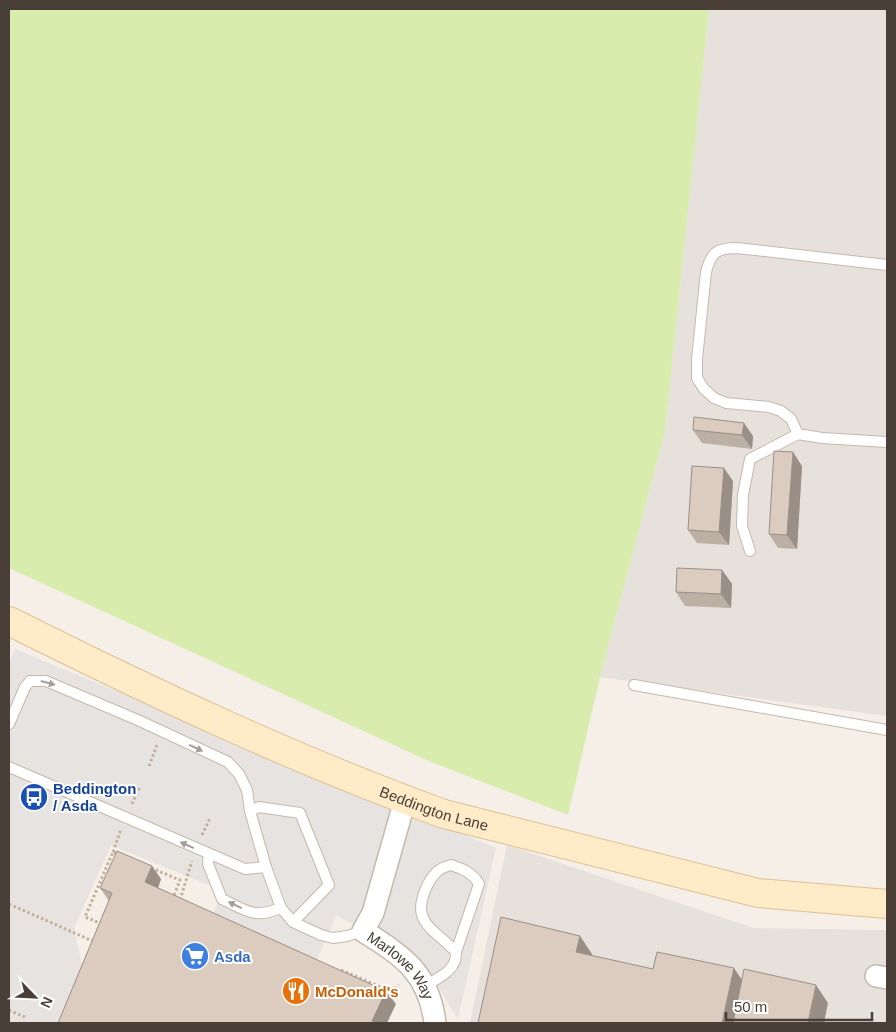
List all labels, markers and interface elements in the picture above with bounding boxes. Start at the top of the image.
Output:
one-way arrow [40,679,55,687]
one-way arrow [189,743,204,752]
place label: Beddington / Asda [53,780,136,814]
bus stop icon: Beddington / Asda [19,782,49,812]
street label: Beddington Lane [377,782,490,833]
one-way arrow [180,840,194,848]
one-way arrow [228,901,242,909]
street label: Marlowe Way [364,927,438,1002]
supermarket icon: Asda [180,941,210,971]
place label: Asda [214,948,251,965]
north arrow [10,972,60,1022]
restaurant icon: McDonald's [281,976,311,1006]
place label: McDonald's [315,983,399,1000]
scale bar [726,990,872,1022]
text: N [38,994,56,1010]
text: 50 m [734,998,767,1015]

